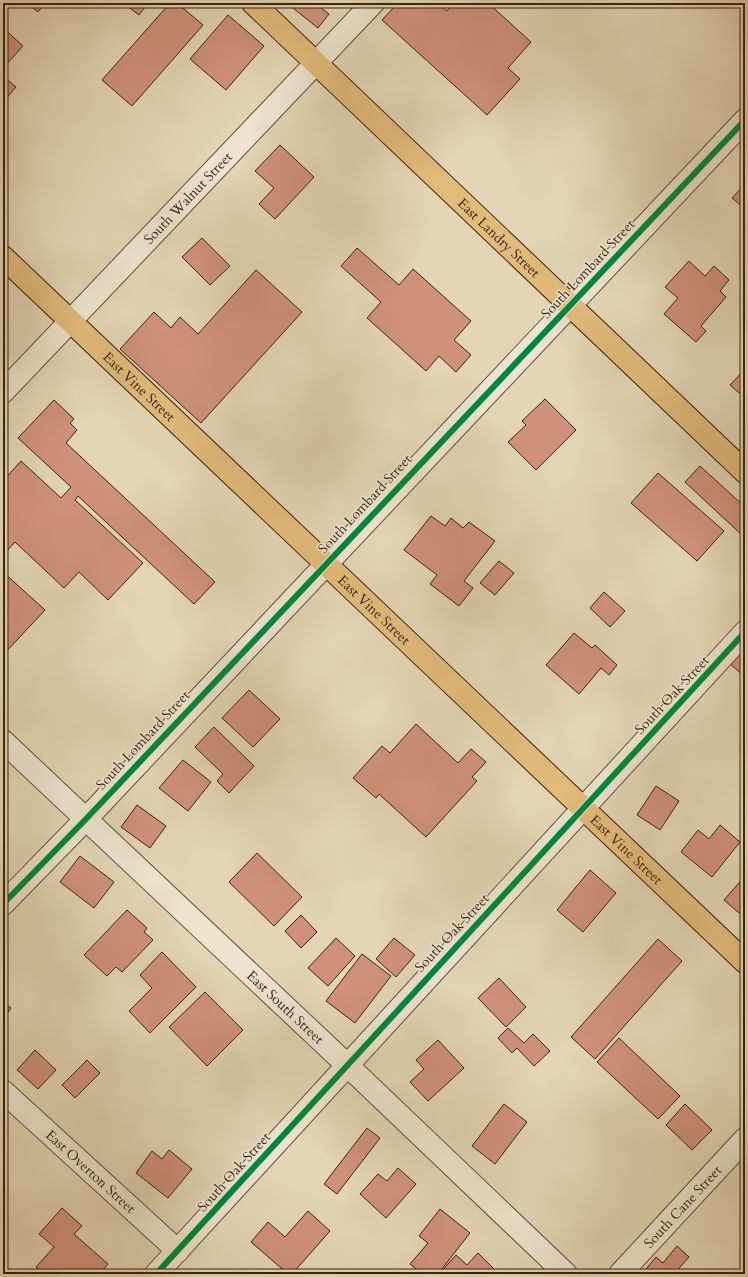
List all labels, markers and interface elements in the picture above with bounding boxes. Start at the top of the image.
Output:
street label: South Walnut Street [139,147,237,248]
street label: East Landry Street [454,194,545,282]
street label: South Lombard Street [537,215,640,323]
street label: East Vine Street [99,347,180,426]
street label: South Lombard Street [314,450,417,558]
street label: East Vine Street [334,571,415,649]
street label: South Oak Street [631,651,714,738]
street label: South Lombard Street [92,686,195,794]
street label: East Vine Street [586,810,667,889]
street label: South Oak Street [411,889,494,976]
street label: East South Street [243,966,329,1048]
street label: East Overton Street [42,1125,140,1218]
street label: South Oak Street [193,1128,275,1216]
street label: South Cane Street [639,1160,726,1252]

